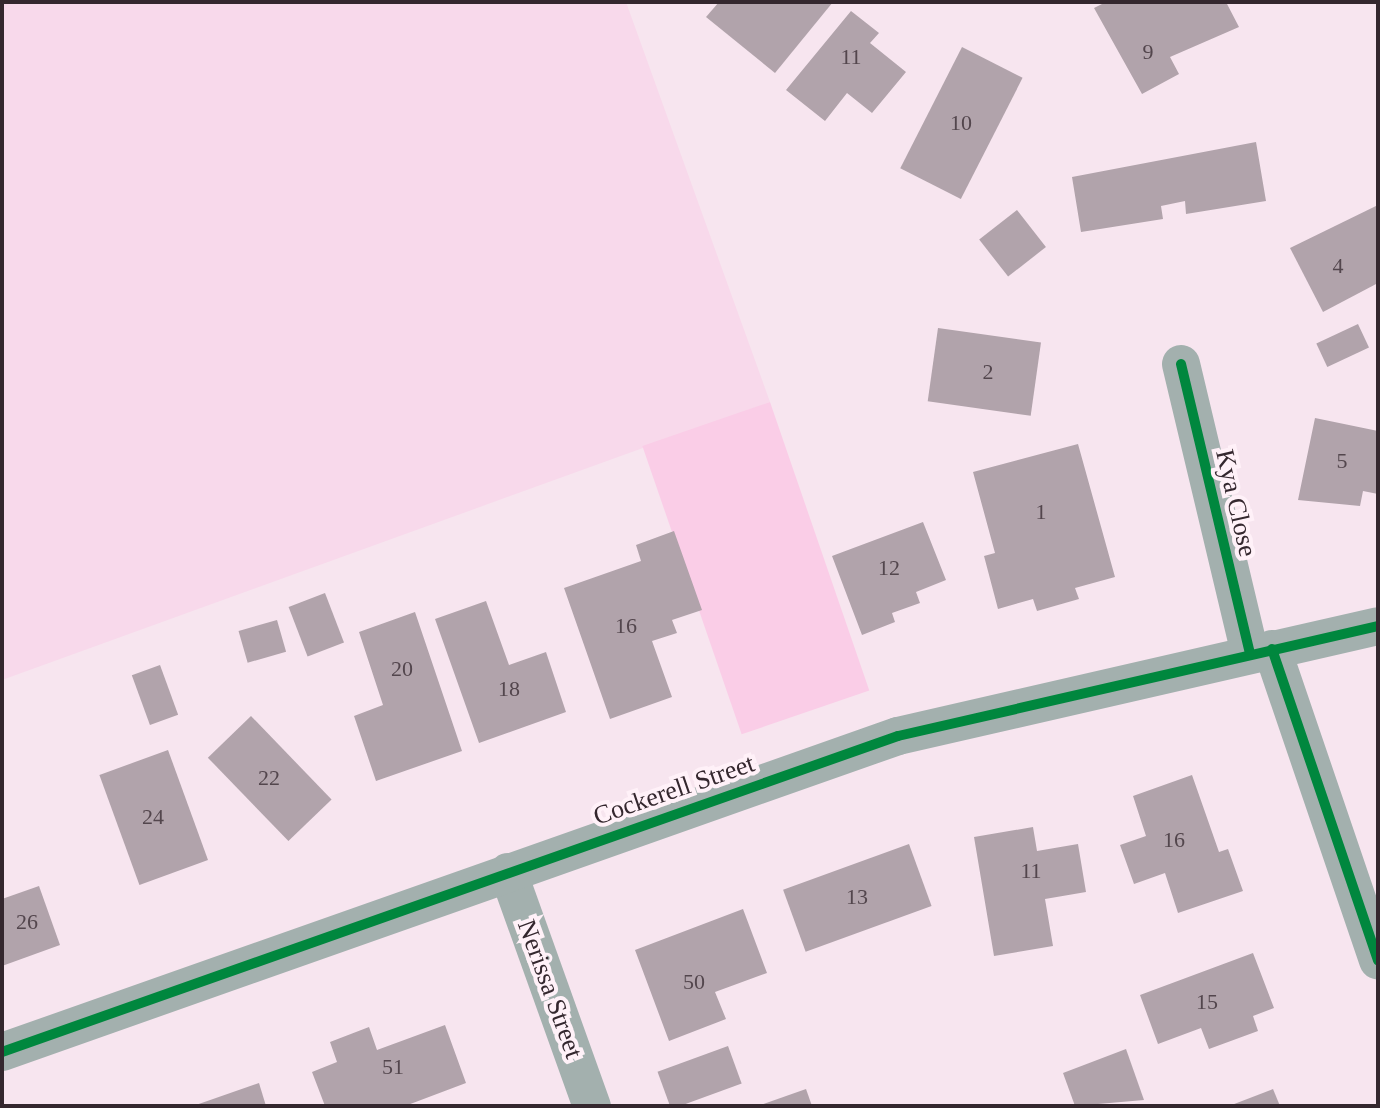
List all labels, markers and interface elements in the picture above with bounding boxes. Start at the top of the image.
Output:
house number: 9 [1142,39,1154,65]
house number: 11 [840,44,862,70]
house number: 10 [950,110,972,136]
house number: 4 [1332,253,1344,279]
house number: 2 [982,359,994,385]
street label: Kya Close [1209,446,1263,560]
house number: 5 [1336,448,1348,474]
house number: 1 [1036,499,1046,525]
house number: 12 [878,555,900,581]
house number: 16 [615,613,637,639]
house number: 20 [391,656,413,682]
house number: 18 [498,676,520,702]
street label: Cockerell Street [589,748,759,832]
house number: 22 [258,765,280,791]
house number: 24 [142,804,164,830]
house number: 16 [1163,827,1185,853]
house number: 11 [1020,858,1042,884]
house number: 13 [846,884,868,910]
house number: 26 [16,909,38,935]
street label: Nerissa Street [511,915,589,1063]
house number: 50 [683,969,705,995]
house number: 15 [1196,989,1218,1015]
house number: 51 [382,1054,404,1080]

